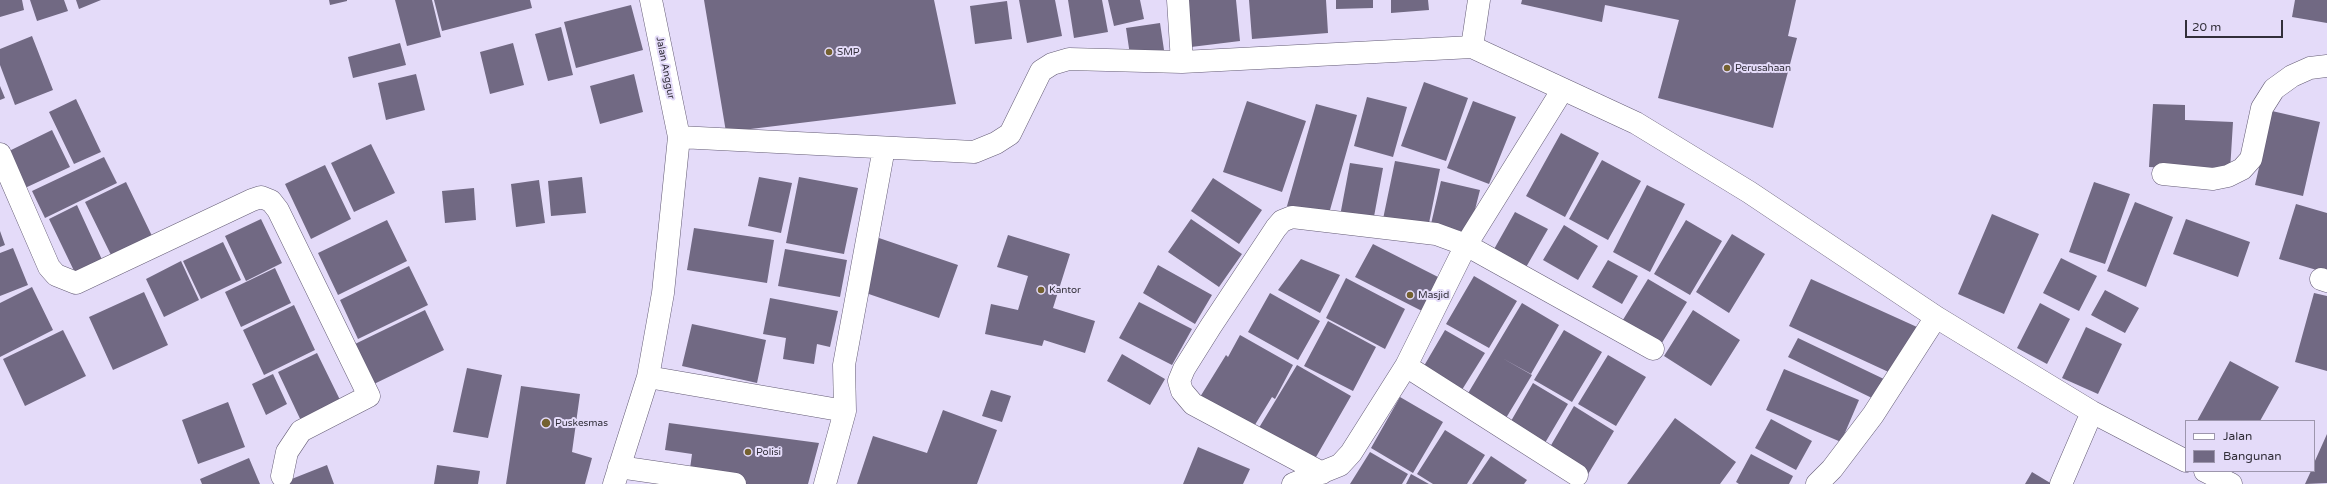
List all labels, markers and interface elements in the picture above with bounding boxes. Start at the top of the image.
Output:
scale bar [2187,12,2285,38]
text: 20 m [2192,20,2221,34]
street label: Jalan Anggur [653,36,677,100]
place label: SMP [837,46,860,58]
marker: SMP [824,47,834,57]
place label: Perusahaan [1735,62,1791,74]
marker: Perusahaan [1722,63,1732,73]
place label: Kantor [1049,284,1081,296]
marker: Kantor [1036,285,1046,295]
place label: Masjid [1418,289,1449,301]
marker: Masjid [1405,290,1415,300]
marker: Puskesmas [540,417,552,429]
place label: Puskesmas [555,417,608,429]
legend [2185,420,2315,472]
text: Jalan [2223,429,2252,443]
place label: Polisi [756,446,781,458]
marker: Polisi [743,447,753,457]
text: Bangunan [2223,449,2282,463]

